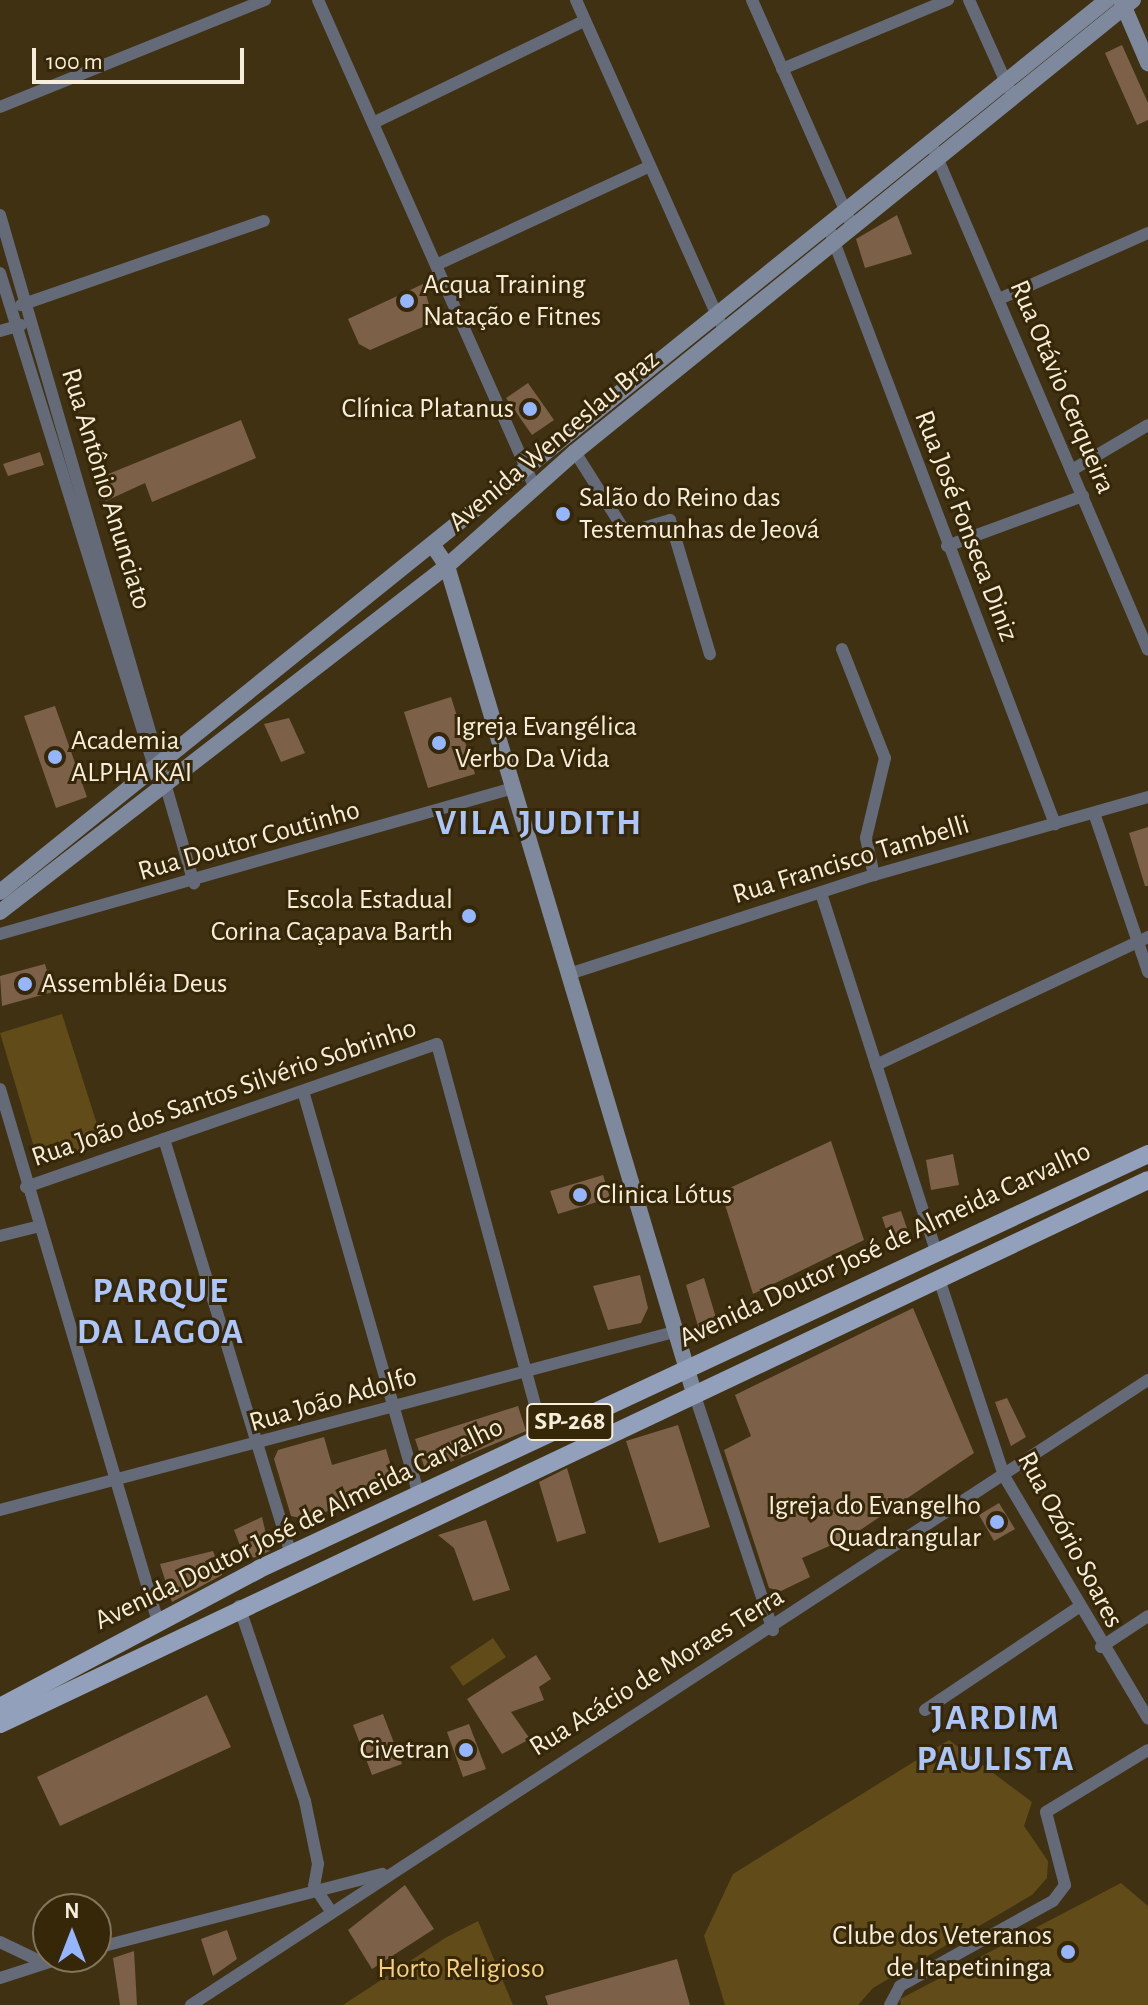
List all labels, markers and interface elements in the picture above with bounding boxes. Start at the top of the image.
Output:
scale bar [36,32,248,82]
text: 100 m [46,50,103,74]
place label: Acqua Training Natação e Fitnes [423,268,601,334]
street label: Rua Otávio Cerqueira [1002,275,1122,499]
marker: Acqua Training Natação e Fitnes [398,292,416,310]
street label: Avenida Wenceslau Braz [442,343,666,539]
street label: Rua Antônio Anunciato [53,364,159,614]
place label: Clínica Platanus [341,392,514,426]
marker: Clínica Platanus [521,400,539,418]
street label: Rua José Fonseca Diniz [906,406,1026,646]
place label: Salão do Reino das Testemunhas de Jeová [579,481,820,547]
marker: Salão do Reino das Testemunhas de Jeová [554,505,572,523]
place label: Igreja Evangélica Verbo Da Vida [455,710,637,776]
place label: Academia ALPHA KAI [71,724,192,790]
marker: Igreja Evangélica Verbo Da Vida [430,734,448,752]
marker: Academia ALPHA KAI [46,748,64,766]
street label: Rua Doutor Coutinho [134,793,364,889]
district label: VILA JUDITH [435,802,643,846]
street label: Rua Francisco Tambelli [729,808,973,912]
place label: Escola Estadual Corina Caçapava Barth [211,883,453,949]
marker: Escola Estadual Corina Caçapava Barth [460,907,478,925]
place label: Assembléia Deus [41,967,227,1001]
marker: Assembléia Deus [16,975,34,993]
street label: Rua João dos Santos Silvério Sobrinho [27,1011,421,1175]
street label: Avenida Doutor José de Almeida Carvalho [674,1135,1096,1355]
place label: Clinica Lótus [596,1178,732,1212]
marker: Clinica Lótus [571,1186,589,1204]
district label: PARQUE DA LAGOA [77,1269,245,1354]
street label: Rua João Adolfo [245,1360,421,1440]
road number: SP-268 [526,1400,614,1444]
street label: Avenida Doutor José de Almeida Carvalho [89,1410,509,1638]
street label: Rua Ozório Soares [1009,1446,1131,1634]
place label: Igreja do Evangelho Quadrangular [768,1489,981,1555]
marker: Igreja do Evangelho Quadrangular [988,1513,1006,1531]
street label: Rua Acácio de Moraes Terra [523,1580,791,1764]
district label: JARDIM PAULISTA [916,1696,1076,1781]
place label: Civetran [360,1733,450,1767]
marker: Civetran [457,1741,475,1759]
north arrow [32,1893,112,1973]
text: N [64,1900,80,1922]
place label: Clube dos Veteranos de Itapetininga [832,1919,1052,1985]
marker: Clube dos Veteranos de Itapetininga [1059,1943,1077,1961]
park label: Horto Religioso [377,1952,545,1986]

